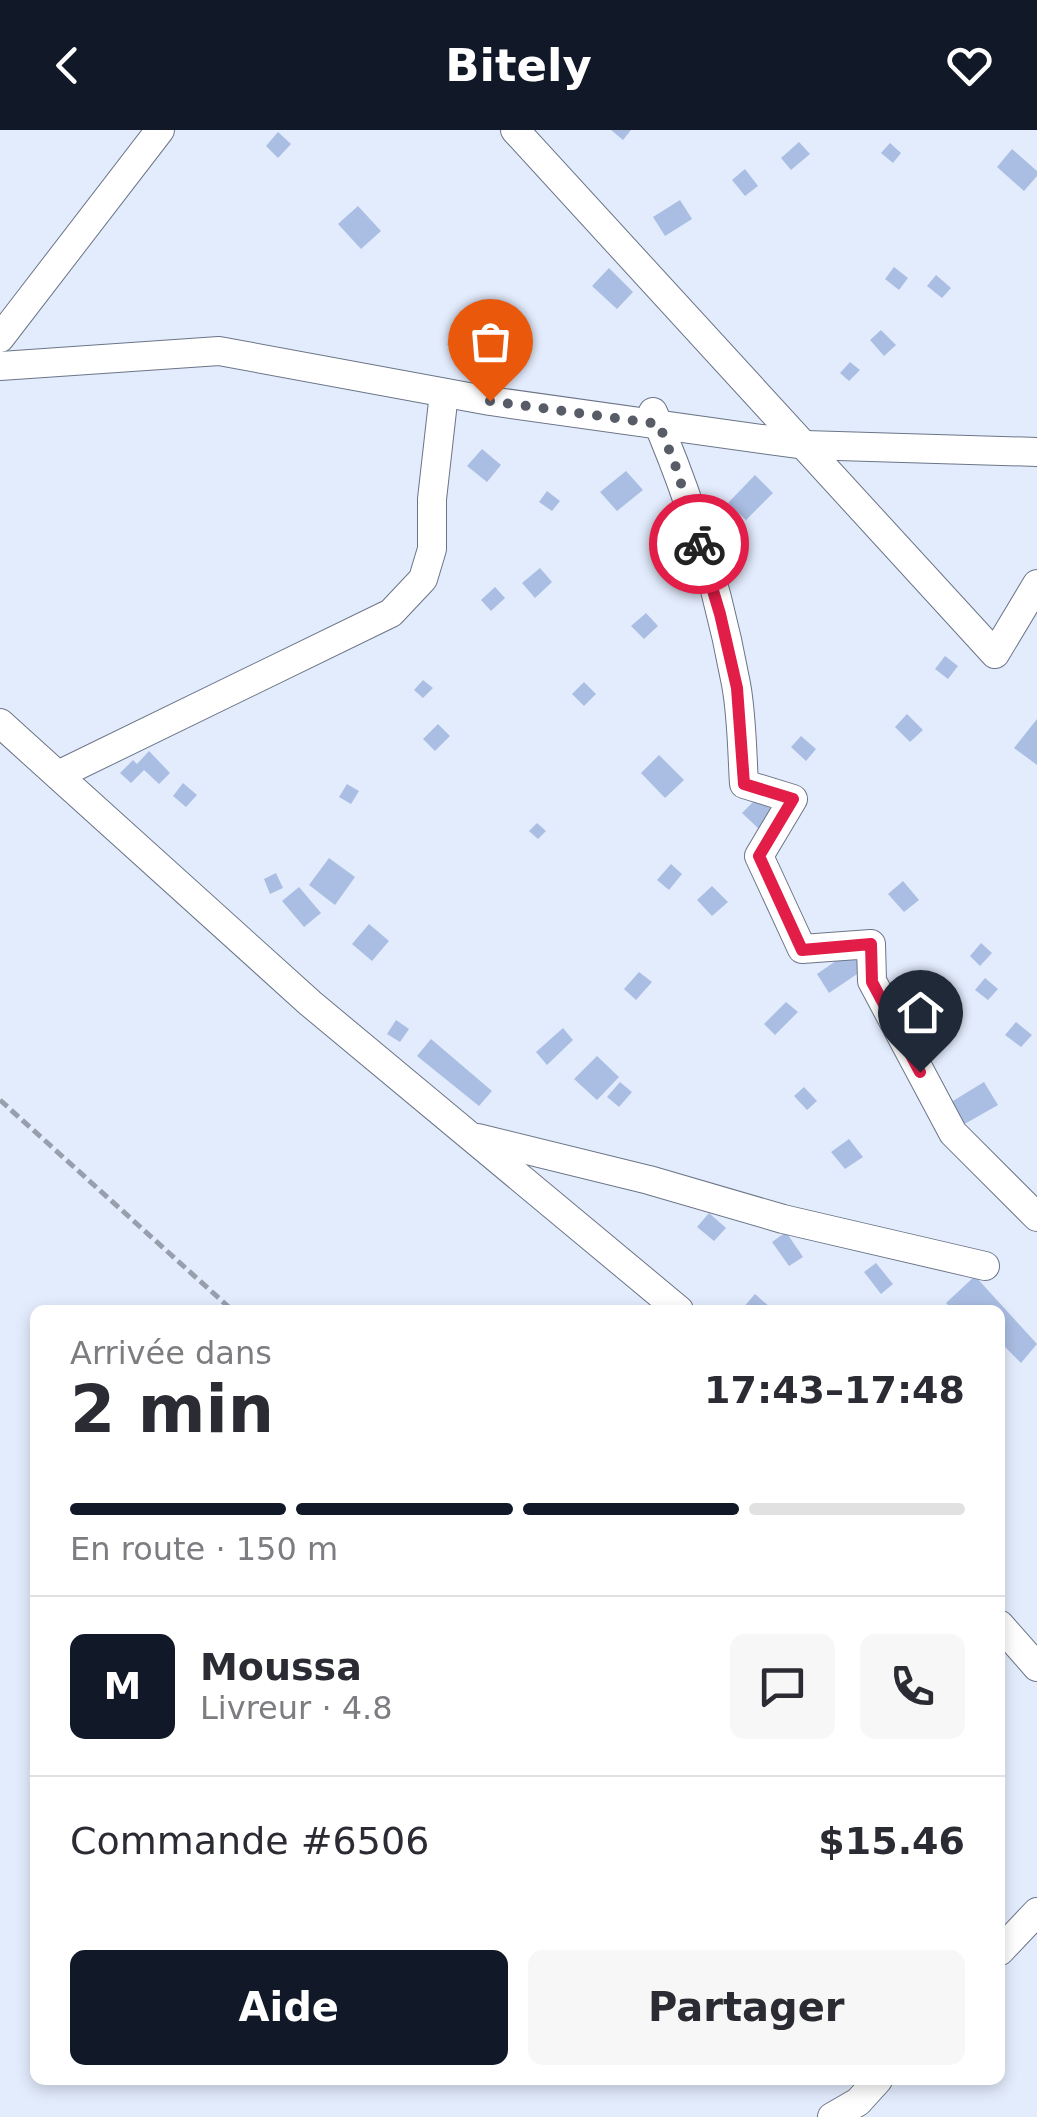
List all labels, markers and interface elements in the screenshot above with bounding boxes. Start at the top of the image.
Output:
icon: back [40,38,95,93]
icon: heart [942,38,997,93]
text: Bitely [445,39,592,92]
pin [448,299,533,402]
icon: bag [463,314,518,369]
courier [649,494,749,594]
icon: bike [672,517,727,572]
pin [878,970,963,1073]
icon: home [893,985,948,1040]
text: Arrivée dans [70,1334,272,1372]
text: 17:43–17:48 [704,1368,965,1412]
text: 2 min [70,1372,274,1447]
text: En route · 150 m [70,1530,338,1568]
button: chat [730,1634,835,1739]
button: phone [860,1634,965,1739]
text: Moussa [200,1645,362,1689]
text: M [104,1664,141,1708]
text: Livreur · 4.8 [200,1689,393,1727]
text: Commande #6506 [70,1819,429,1863]
text: $15.46 [818,1819,965,1863]
button: Aide [70,1950,508,2065]
button: Partager [528,1950,965,2065]

